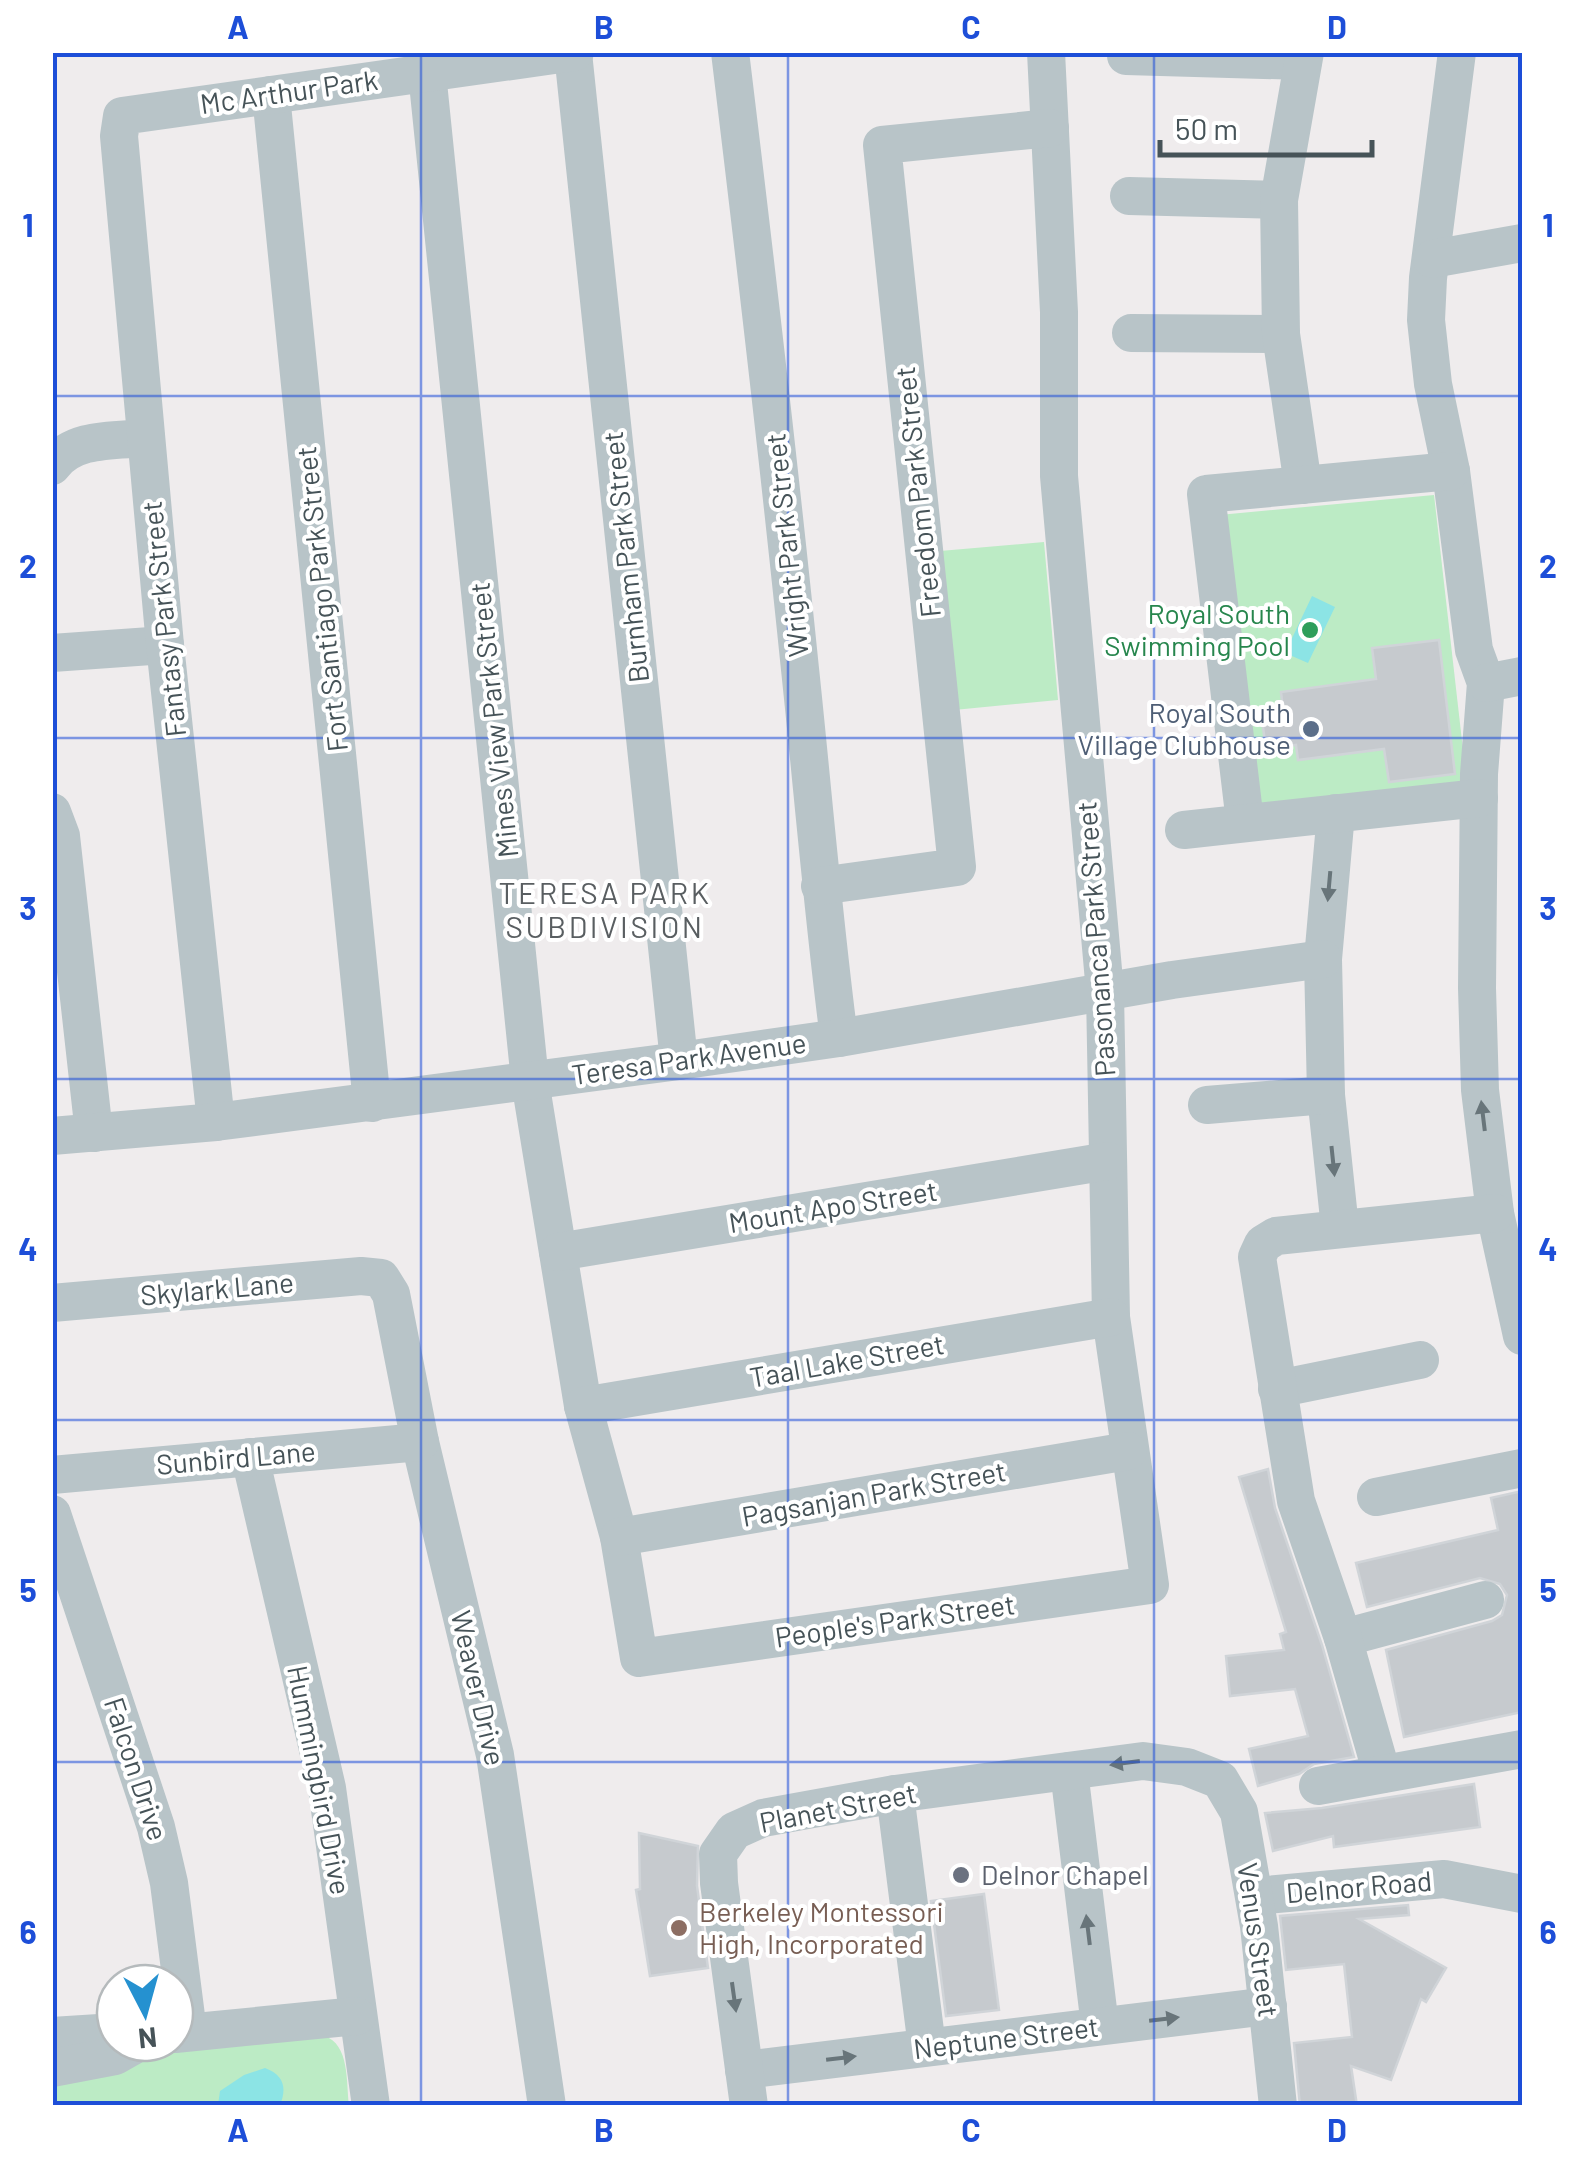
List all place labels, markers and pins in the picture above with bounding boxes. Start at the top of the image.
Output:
place label: Royal South Swimming Pool [1104,596,1290,662]
marker: Royal South Swimming Pool [1299,619,1321,641]
place label: Royal South Village Clubhouse [1077,695,1291,761]
marker: Royal South Village Clubhouse [1300,718,1322,740]
place label: Delnor Chapel [981,1857,1149,1891]
marker: Delnor Chapel [950,1864,972,1886]
place label: Berkeley Montessori High, Incorporated [699,1894,944,1960]
marker: Berkeley Montessori High, Incorporated [668,1917,690,1939]

